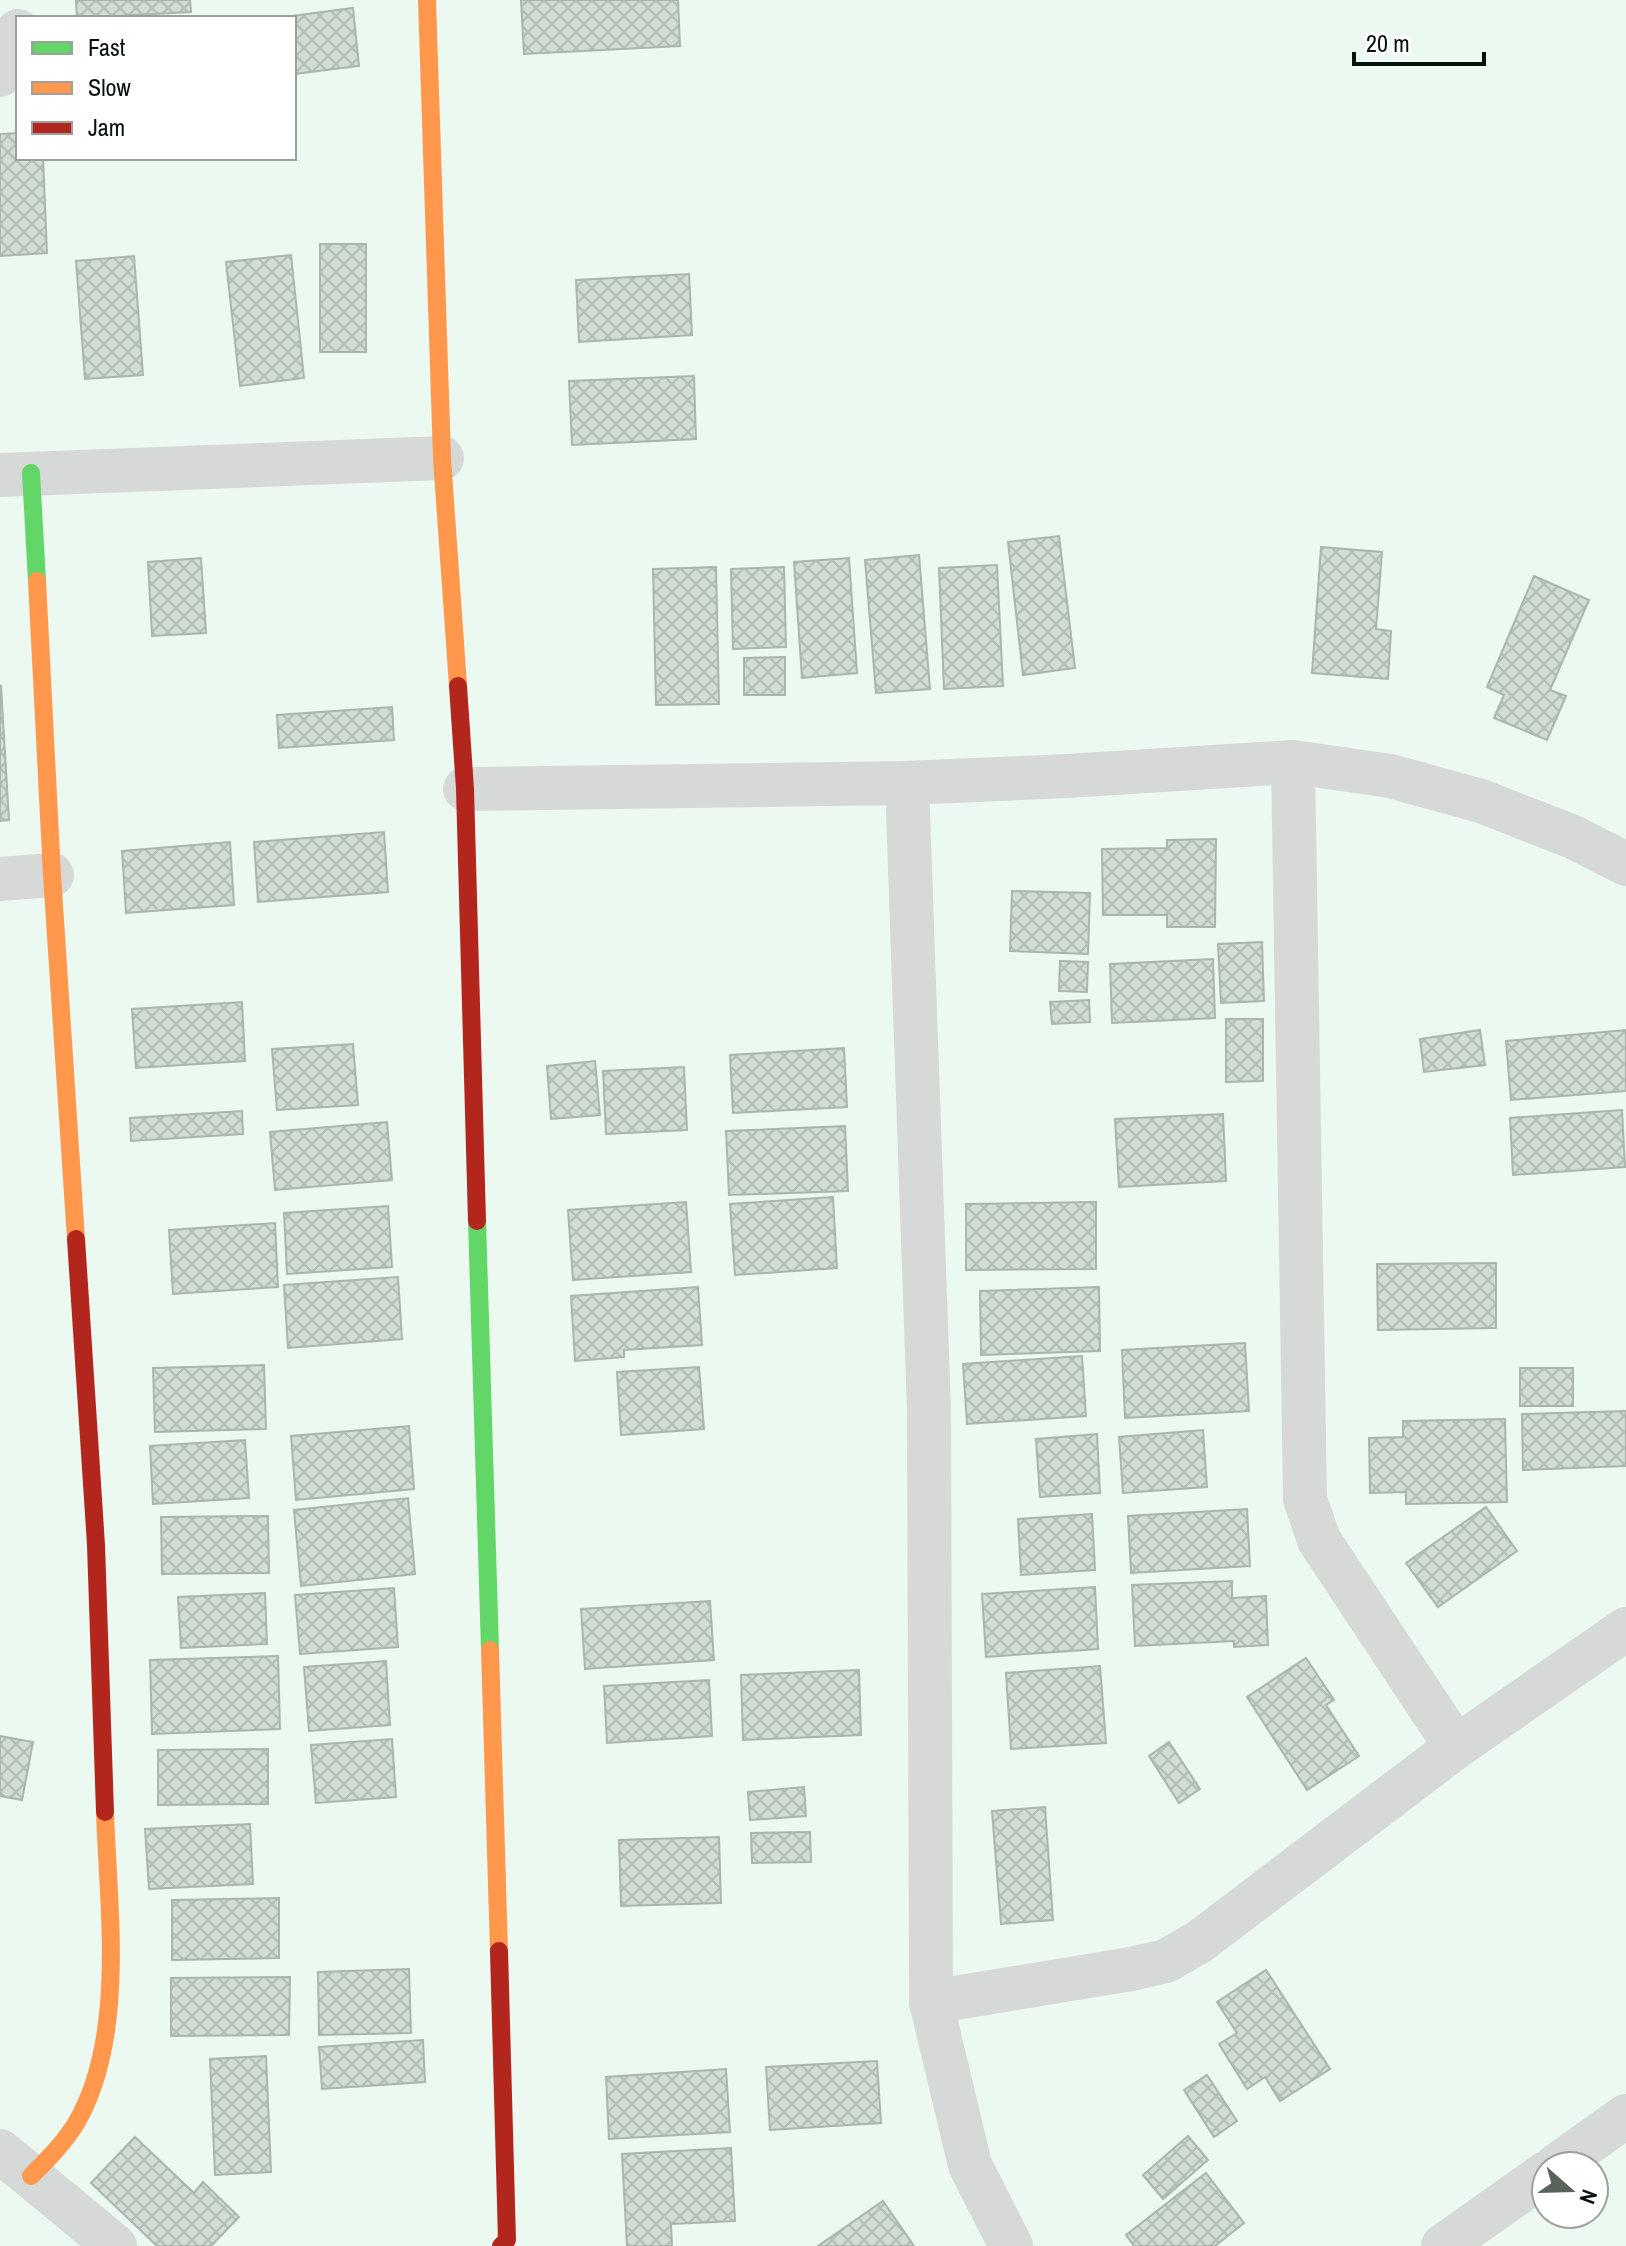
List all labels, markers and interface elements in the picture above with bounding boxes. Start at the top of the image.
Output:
legend [16,16,296,160]
scale bar [1354,16,1484,66]
text: 20 m [1366,27,1410,59]
text: Fast [88,31,126,63]
text: Slow [88,71,131,103]
text: Jam [88,111,125,143]
north arrow [1530,2150,1610,2230]
text: N [1572,2186,1605,2208]

